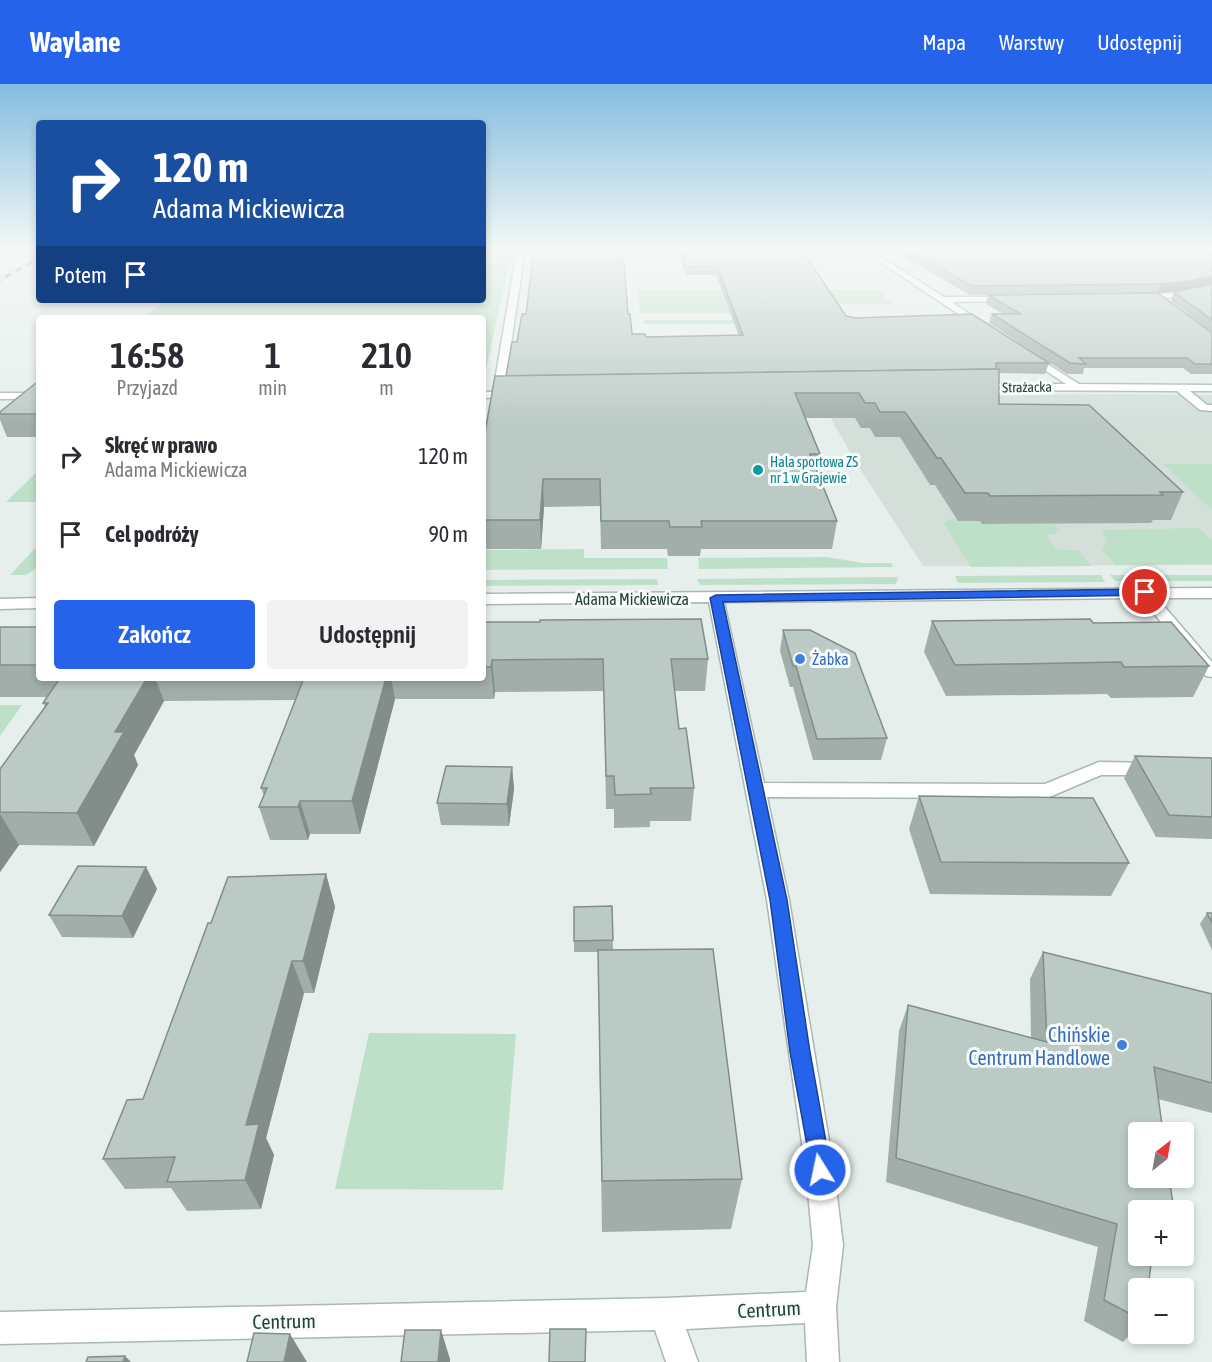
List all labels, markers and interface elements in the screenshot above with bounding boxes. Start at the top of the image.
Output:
text: Waylane [30,26,121,58]
text: Mapa [922,30,966,54]
text: Warstwy [999,30,1064,54]
text: Udostępnij [1097,30,1182,54]
text: 120 m [153,143,248,191]
icon: right [54,144,132,222]
text: Adama Mickiewicza [153,193,345,224]
icon: arrive [119,258,152,291]
text: Potem [54,262,107,288]
text: 16:58 [110,334,184,376]
text: 1 [264,334,281,376]
text: 210 [361,334,412,376]
text: Przyjazd [116,376,178,399]
text: min [258,376,287,399]
text: m [379,376,394,399]
street label: Strażacka [1002,379,1052,395]
text: Skręć w prawo [105,432,218,458]
icon: right [54,440,87,473]
text: 120 m [418,443,468,469]
place label: Hala sportowa ZS nr 1 w Grajewie [770,454,858,486]
text: Adama Mickiewicza [105,458,248,481]
marker: Hala sportowa ZS nr 1 w Grajewie [751,463,765,477]
icon: arrive [54,518,87,551]
text: Cel podróży [105,521,199,547]
text: 90 m [428,521,468,547]
pin [1119,566,1170,617]
icon: arrive [1128,575,1161,608]
street label: Adama Mickiewicza [575,590,689,608]
button: Zakończ [54,600,255,669]
button: Udostępnij [267,600,468,669]
place label: Żabka [812,650,849,668]
marker: Żabka [793,652,807,666]
place label: Chińskie Centrum Handlowe [969,1023,1110,1069]
marker: Chińskie Centrum Handlowe [1115,1038,1129,1052]
north arrow [1128,1122,1194,1188]
map controls [1128,1122,1194,1344]
position arrow [788,1138,852,1202]
button: + [1128,1200,1194,1266]
button: − [1128,1278,1194,1344]
street label: Centrum [737,1296,801,1322]
street label: Centrum [252,1309,316,1333]

